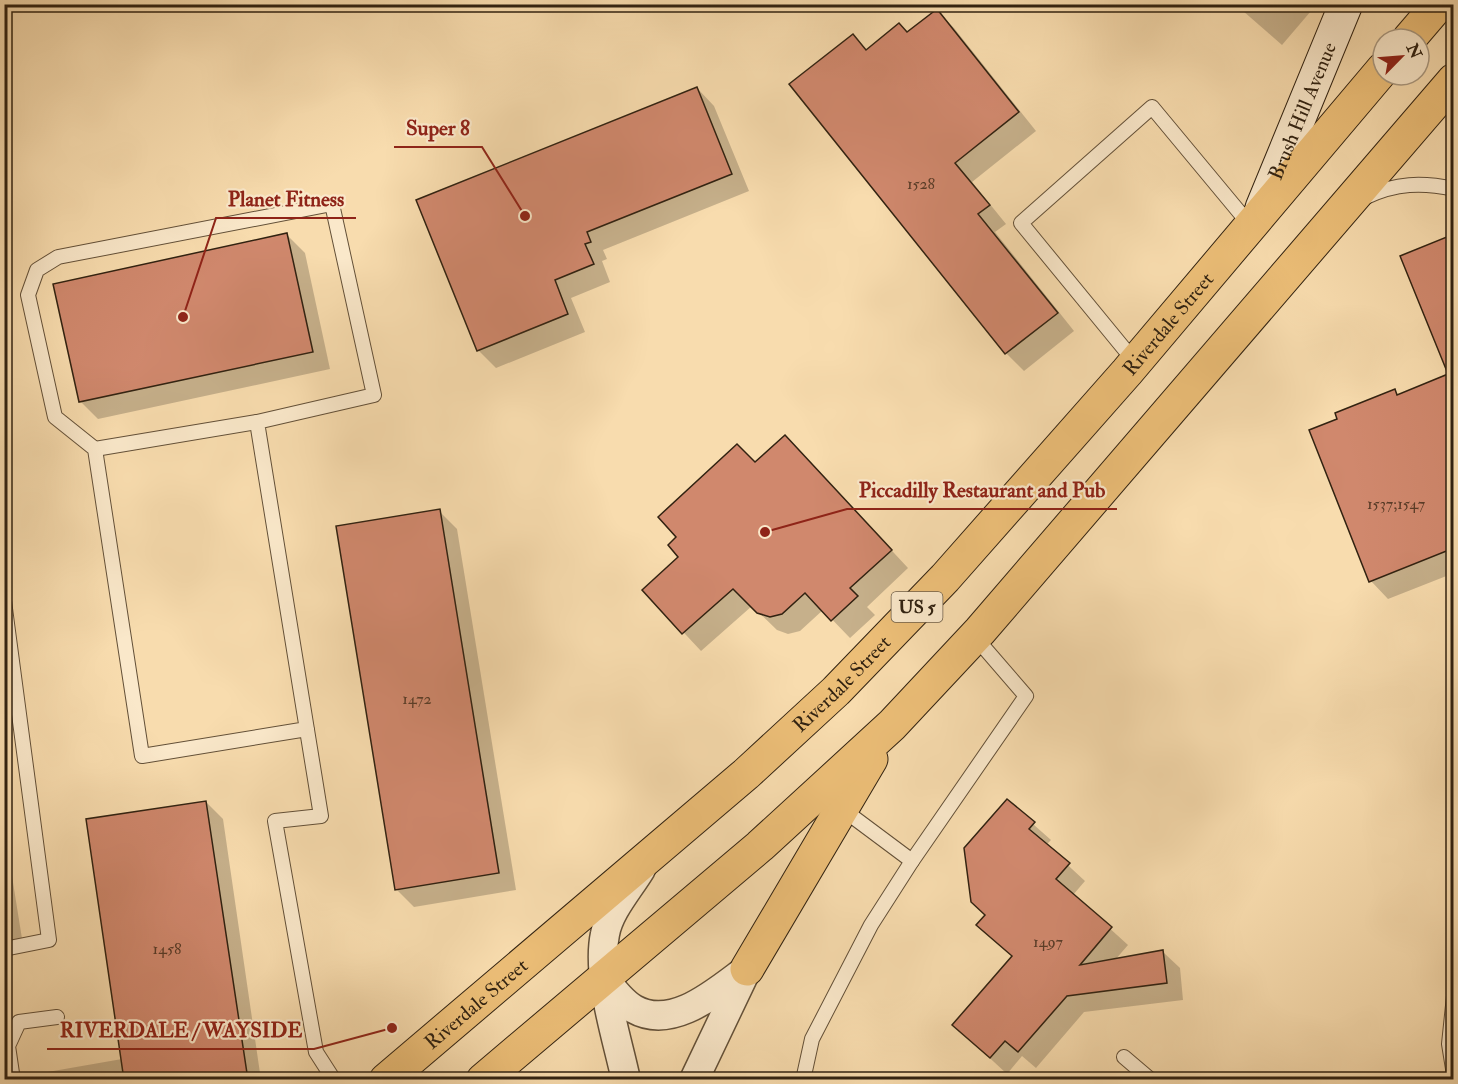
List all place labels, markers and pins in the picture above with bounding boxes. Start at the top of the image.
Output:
callout: Super 8 [394,108,482,147]
callout: Planet Fitness [216,179,356,218]
callout: Piccadilly Restaurant and Pub [847,470,1117,509]
callout: RIVERDALE / WAYSIDE [47,1010,314,1049]

